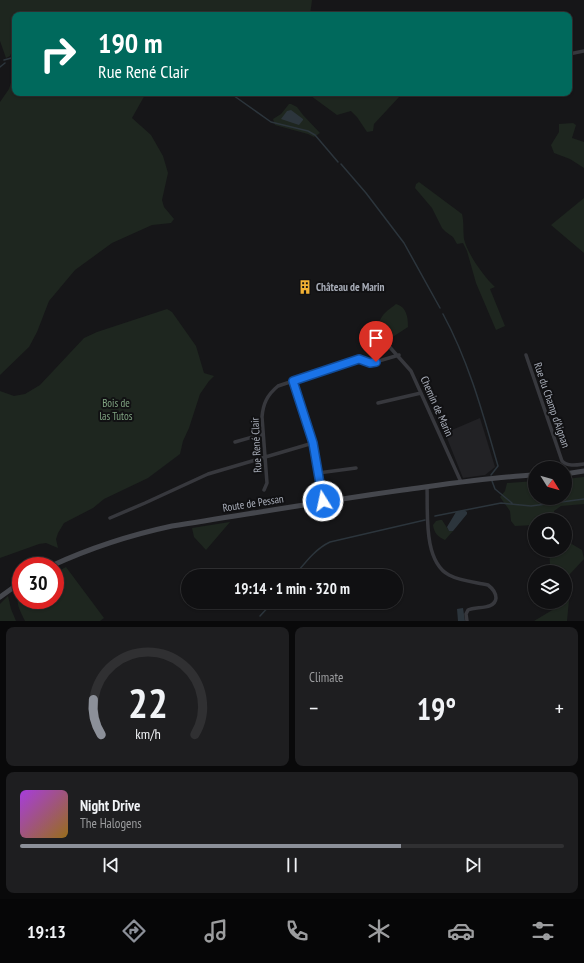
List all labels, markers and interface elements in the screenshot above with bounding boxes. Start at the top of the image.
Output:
text: 190 m [98,24,162,61]
icon: right [32,28,84,80]
text: Rue René Clair [98,60,189,83]
building icon: Château de Marin [297,279,313,295]
place label: Château de Marin [316,280,385,294]
pin [359,321,393,362]
icon: arrive [365,327,387,349]
street label: Rue du Champ d'Aignan [531,360,573,450]
street label: Chemin de Marin [418,374,457,438]
park label: Bois de las Tutos [100,396,133,423]
street label: Rue René Clair [248,417,264,473]
north arrow [528,461,572,505]
map controls [528,461,572,609]
position arrow [302,480,344,522]
street label: Route de Pessan [221,491,285,515]
button: search [528,513,572,557]
speed limit sign: 30 [12,557,64,609]
button: layers [528,565,572,609]
text: 19:14 · 1 min · 320 m [234,579,350,598]
text: Climate [309,669,343,686]
text: 22 [128,675,167,728]
text: 19° [417,689,456,728]
text: − [309,694,318,722]
text: + [555,694,564,722]
text: km/h [135,723,160,742]
text: Night Drive [80,796,140,815]
text: The Halogens [80,815,142,832]
icon: previous [100,854,122,876]
icon: pause [281,854,303,876]
icon: next [462,854,484,876]
icon: directions [120,917,148,945]
icon: music [202,917,230,945]
icon: phone [283,917,311,945]
icon: climate [365,917,393,945]
icon: car [447,917,475,945]
icon: filters [529,917,557,945]
text: 19:13 [27,920,66,943]

